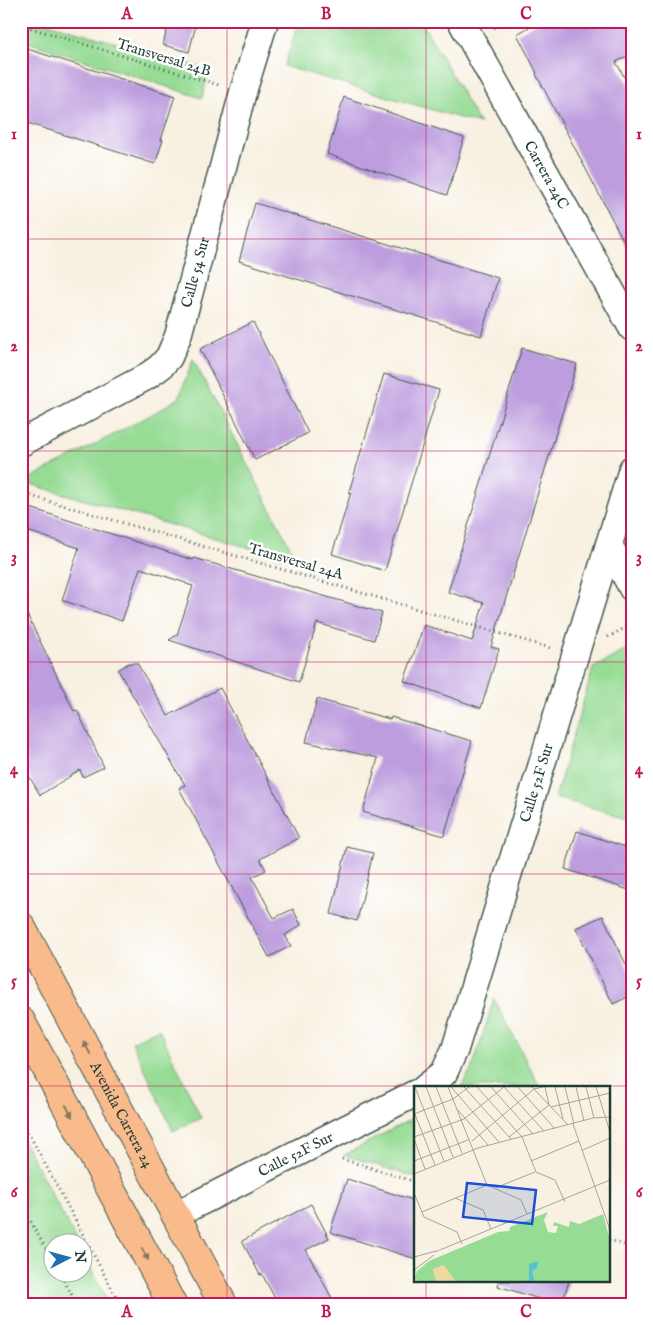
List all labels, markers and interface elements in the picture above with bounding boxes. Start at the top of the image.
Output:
text: A [121,5,134,25]
text: B [321,5,332,25]
text: C [520,5,532,25]
street label: Transversal 24B [114,34,213,81]
text: 1 [11,125,17,145]
text: 1 [636,125,642,145]
street label: Carrera 24C [520,137,573,213]
street label: Calle 54 Sur [177,234,214,310]
text: 2 [10,337,18,357]
text: 2 [635,337,643,357]
street label: Transversal 24A [246,539,346,584]
text: 3 [11,548,17,568]
text: 3 [636,548,642,568]
street label: Calle 52F Sur [516,741,558,825]
text: 4 [10,760,19,780]
text: 4 [635,760,644,780]
text: 5 [11,972,17,992]
text: 5 [636,972,642,992]
one-way arrow [82,1041,91,1055]
street label: Avenida Carrera 24 [85,1058,158,1172]
inset map [414,1086,610,1282]
one-way arrow [65,1103,73,1118]
street label: Calle 52F Sur [255,1127,337,1181]
text: 6 [11,1183,19,1203]
text: 6 [636,1183,644,1203]
north arrow [42,1232,92,1282]
one-way arrow [141,1247,150,1261]
text: N [70,1249,90,1264]
text: A [121,1303,134,1323]
text: B [321,1303,332,1323]
text: C [520,1303,532,1323]

